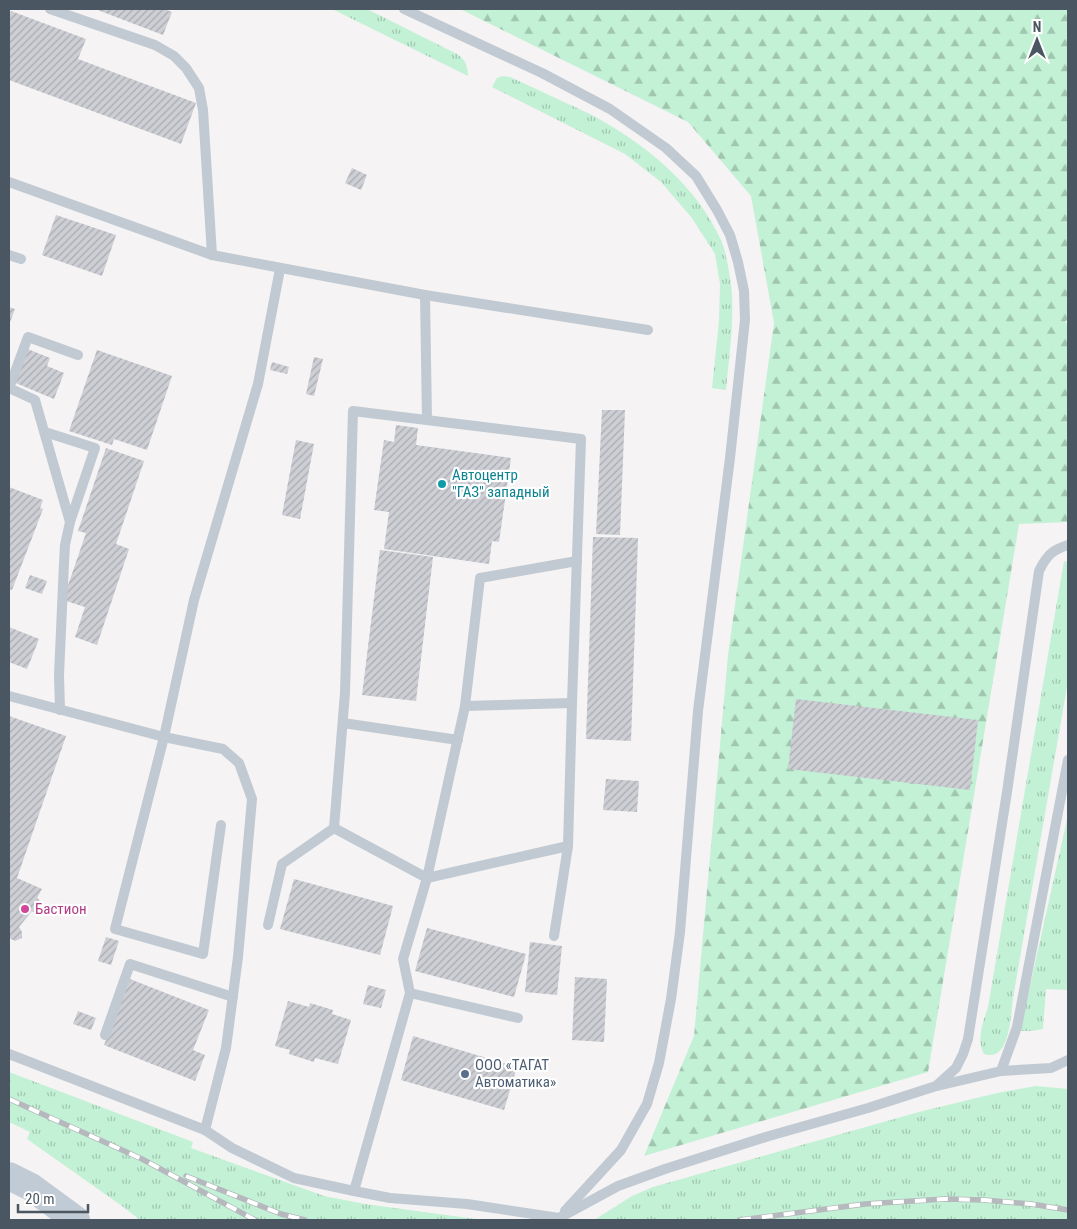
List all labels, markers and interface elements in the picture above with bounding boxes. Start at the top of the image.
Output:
north arrow [1012,15,1062,65]
text: N [1033,19,1041,35]
place label: Автоцентр "ГАЗ" западный [452,466,550,501]
marker: Автоцентр "ГАЗ" западный [436,478,448,490]
place label: Бастион [35,900,87,918]
marker: Бастион [19,903,31,915]
place label: ООО «ТАГАТ Автоматика» [475,1056,556,1091]
marker: ООО «ТАГАТ Автоматика» [459,1068,471,1080]
scale bar [18,1182,88,1214]
text: 20 m [25,1190,55,1208]

